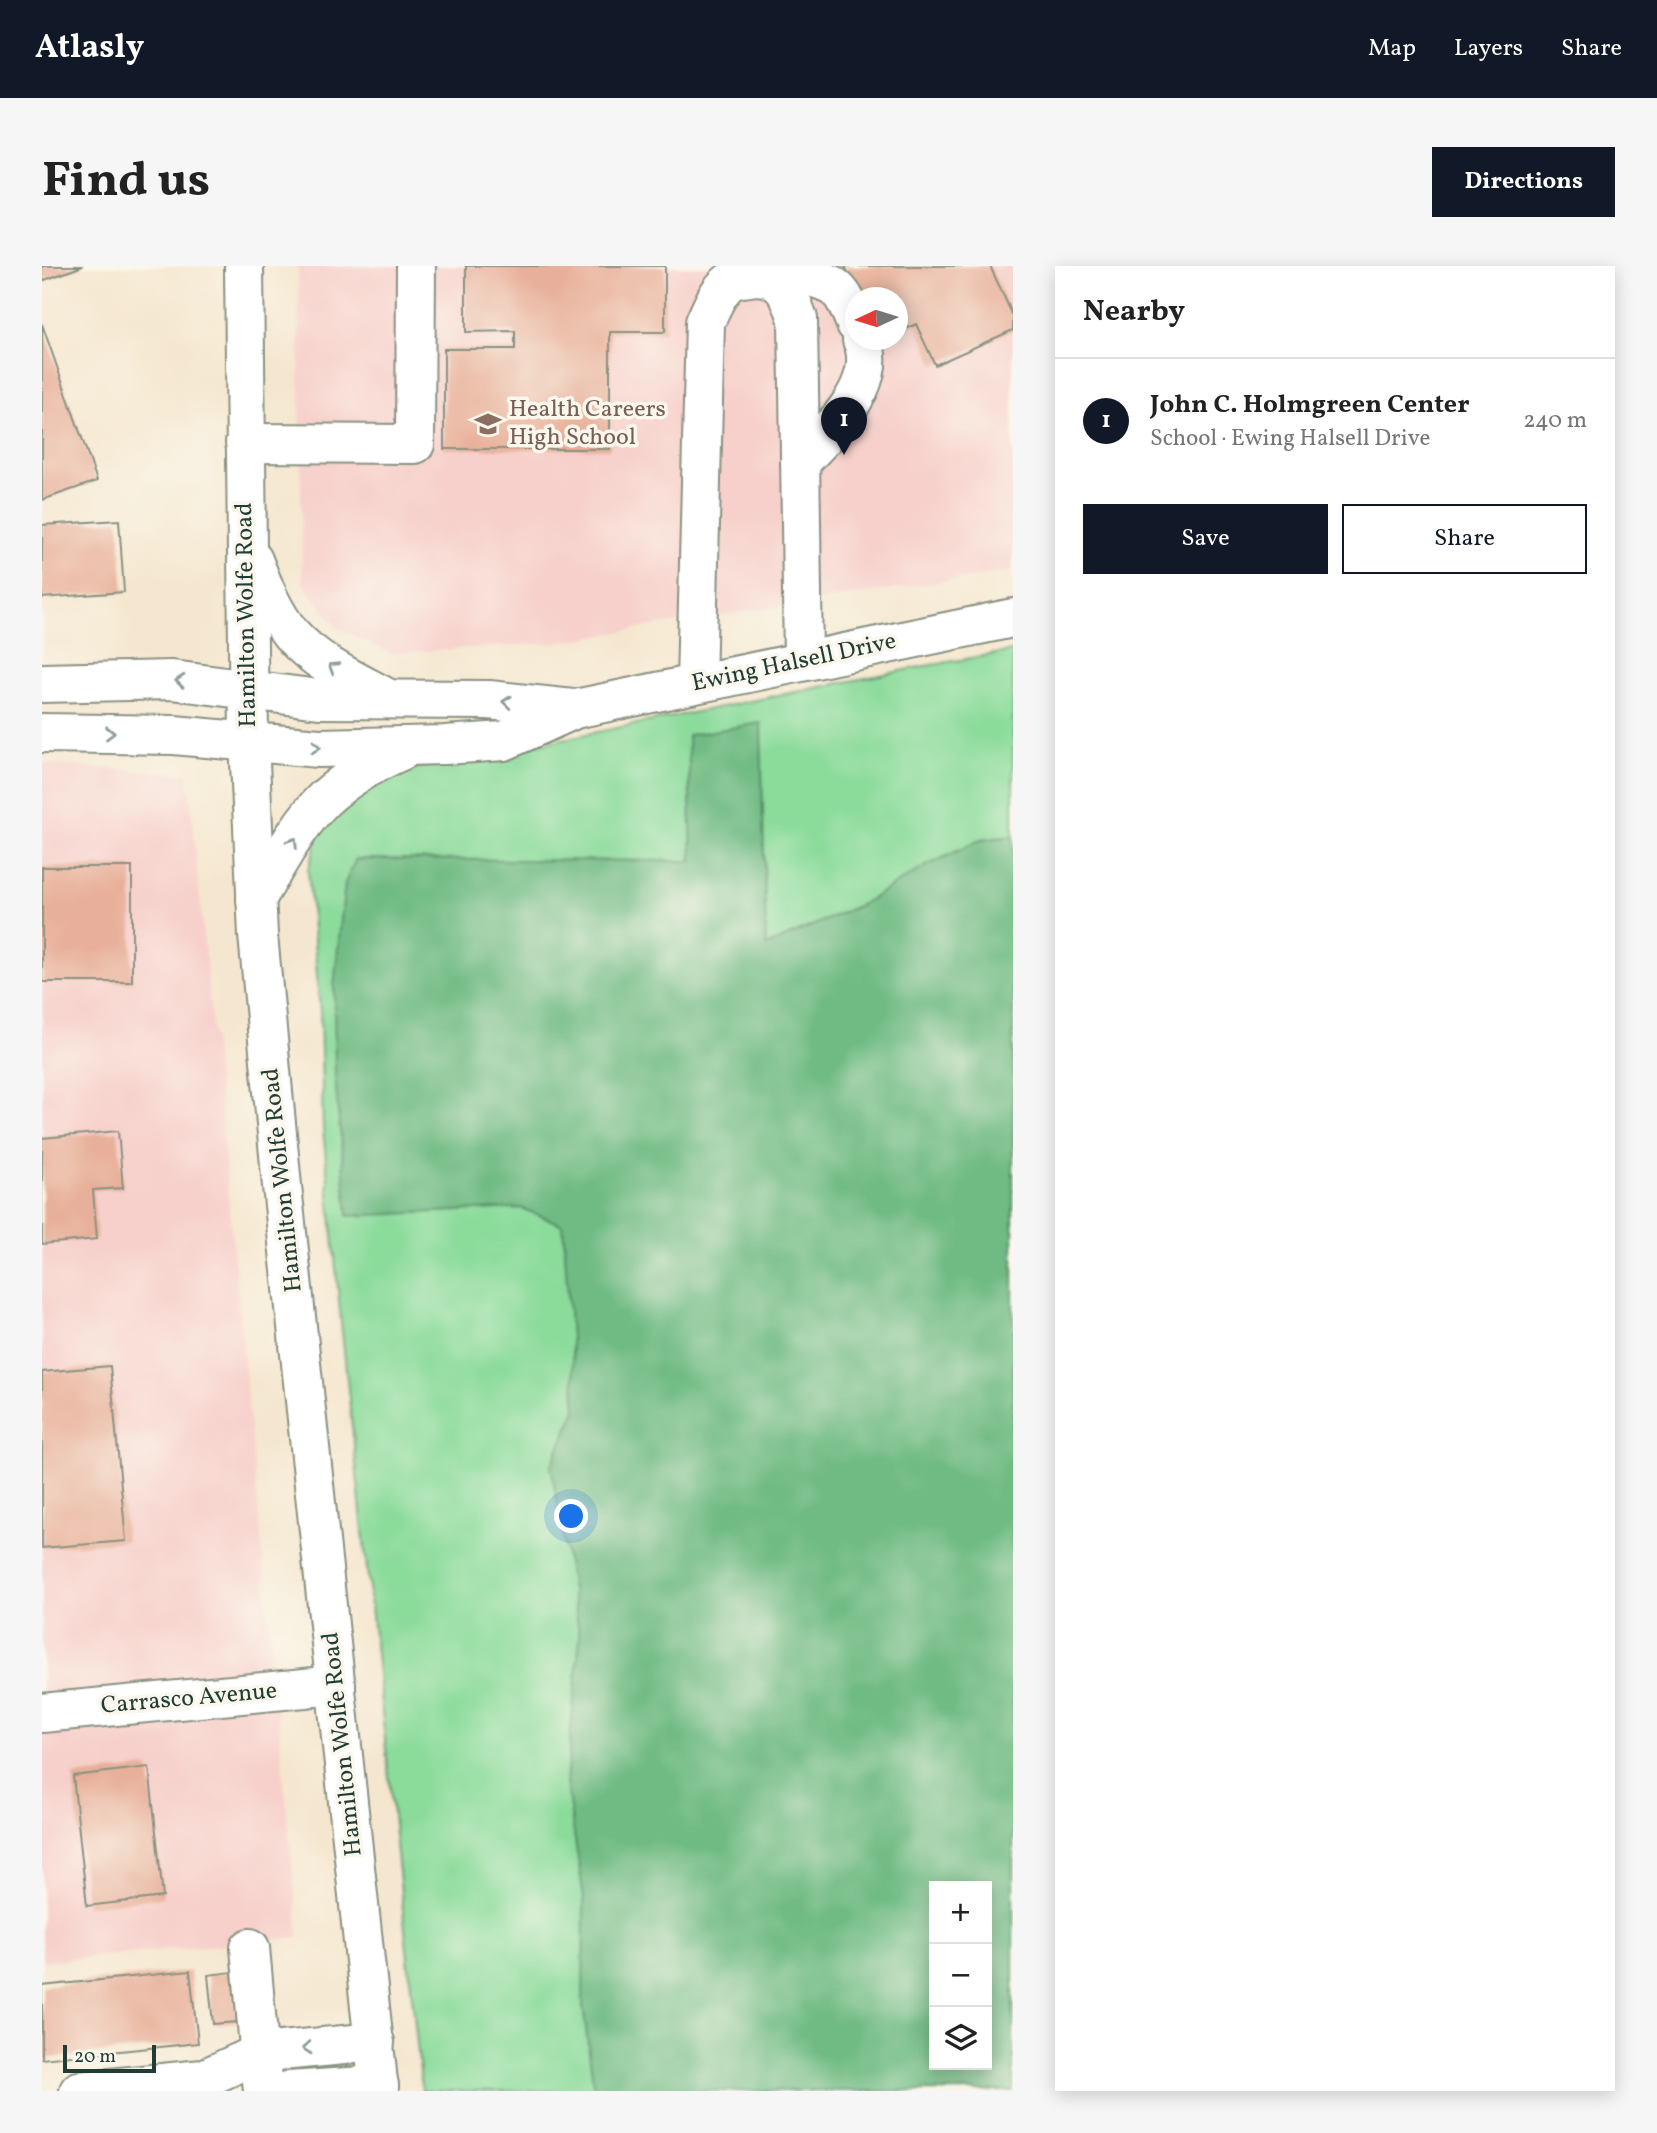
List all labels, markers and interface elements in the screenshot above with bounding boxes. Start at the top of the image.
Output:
text: Atlasly [35,26,144,72]
text: Map [1368,32,1416,66]
text: Layers [1454,32,1523,66]
text: Share [1561,32,1622,66]
button: Directions [1432,147,1615,217]
text: Find us [42,148,210,217]
north arrow [845,287,908,350]
text: Nearby [1083,291,1185,333]
text: John C. Holmgreen Center [1150,387,1469,423]
place label: Health Careers High School [509,393,666,455]
pin: 1 [821,397,867,455]
text: 1 [1101,405,1111,437]
text: 240 m [1523,405,1587,437]
school or university icon: Health Careers High School [473,409,503,439]
text: School · Ewing Halsell Drive [1150,423,1431,455]
street label: Hamilton Wolfe Road [228,502,266,728]
button: Save [1083,504,1328,574]
button: Share [1342,504,1587,574]
street label: Ewing Halsell Drive [689,625,899,701]
one-way arrow [327,662,340,675]
one-way arrow [174,674,185,689]
one-way arrow [501,694,513,709]
one-way arrow [105,725,116,741]
one-way arrow [311,739,322,754]
one-way arrow [284,837,297,850]
street label: Hamilton Wolfe Road [254,1066,312,1294]
your location [554,1499,588,1533]
street label: Hamilton Wolfe Road [314,1630,372,1858]
street label: Carrasco Avenue [99,1674,279,1724]
map controls [929,1881,992,2070]
button: + [929,1881,992,1944]
button: − [929,1944,992,2007]
button: layers [929,2007,992,2070]
one-way arrow [301,2040,312,2055]
scale bar [63,2042,156,2074]
text: 20 m [74,2044,116,2070]

